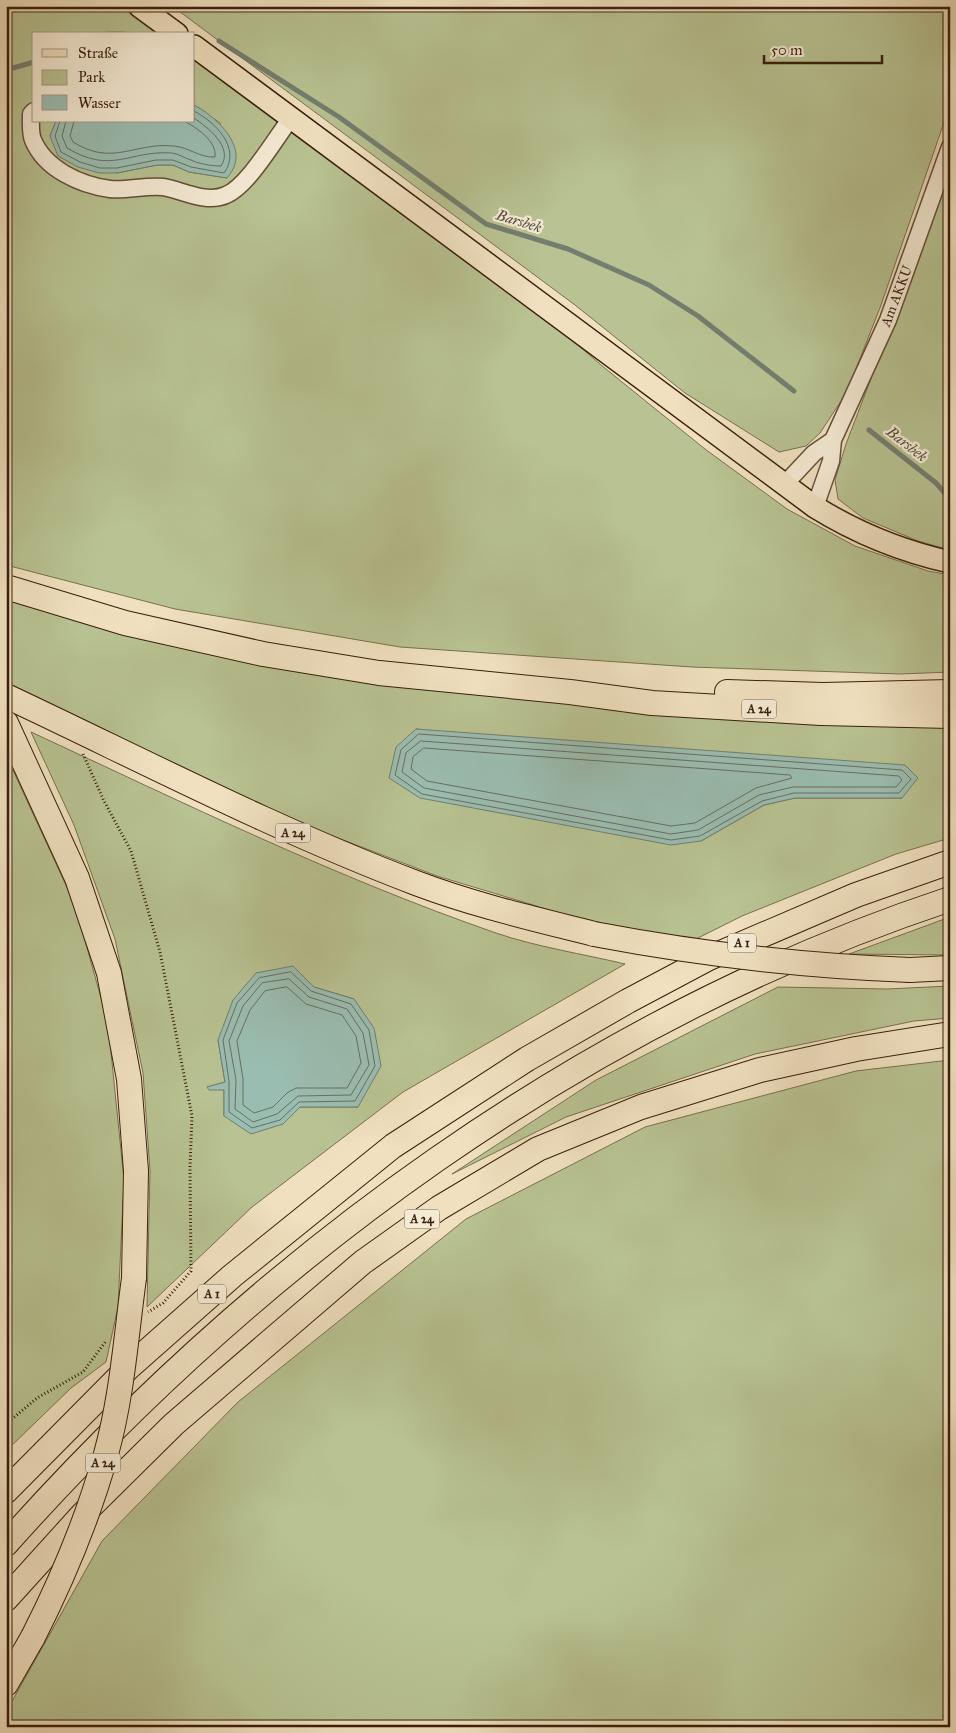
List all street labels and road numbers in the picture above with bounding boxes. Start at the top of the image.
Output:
street label: Am AKKU [877,262,916,330]
road number: A 24 [742,700,776,719]
road number: A 24 [276,824,310,842]
road number: A 1 [728,934,756,952]
road number: A 24 [404,1210,440,1228]
road number: A 1 [198,1285,226,1304]
road number: A 24 [86,1454,120,1472]

